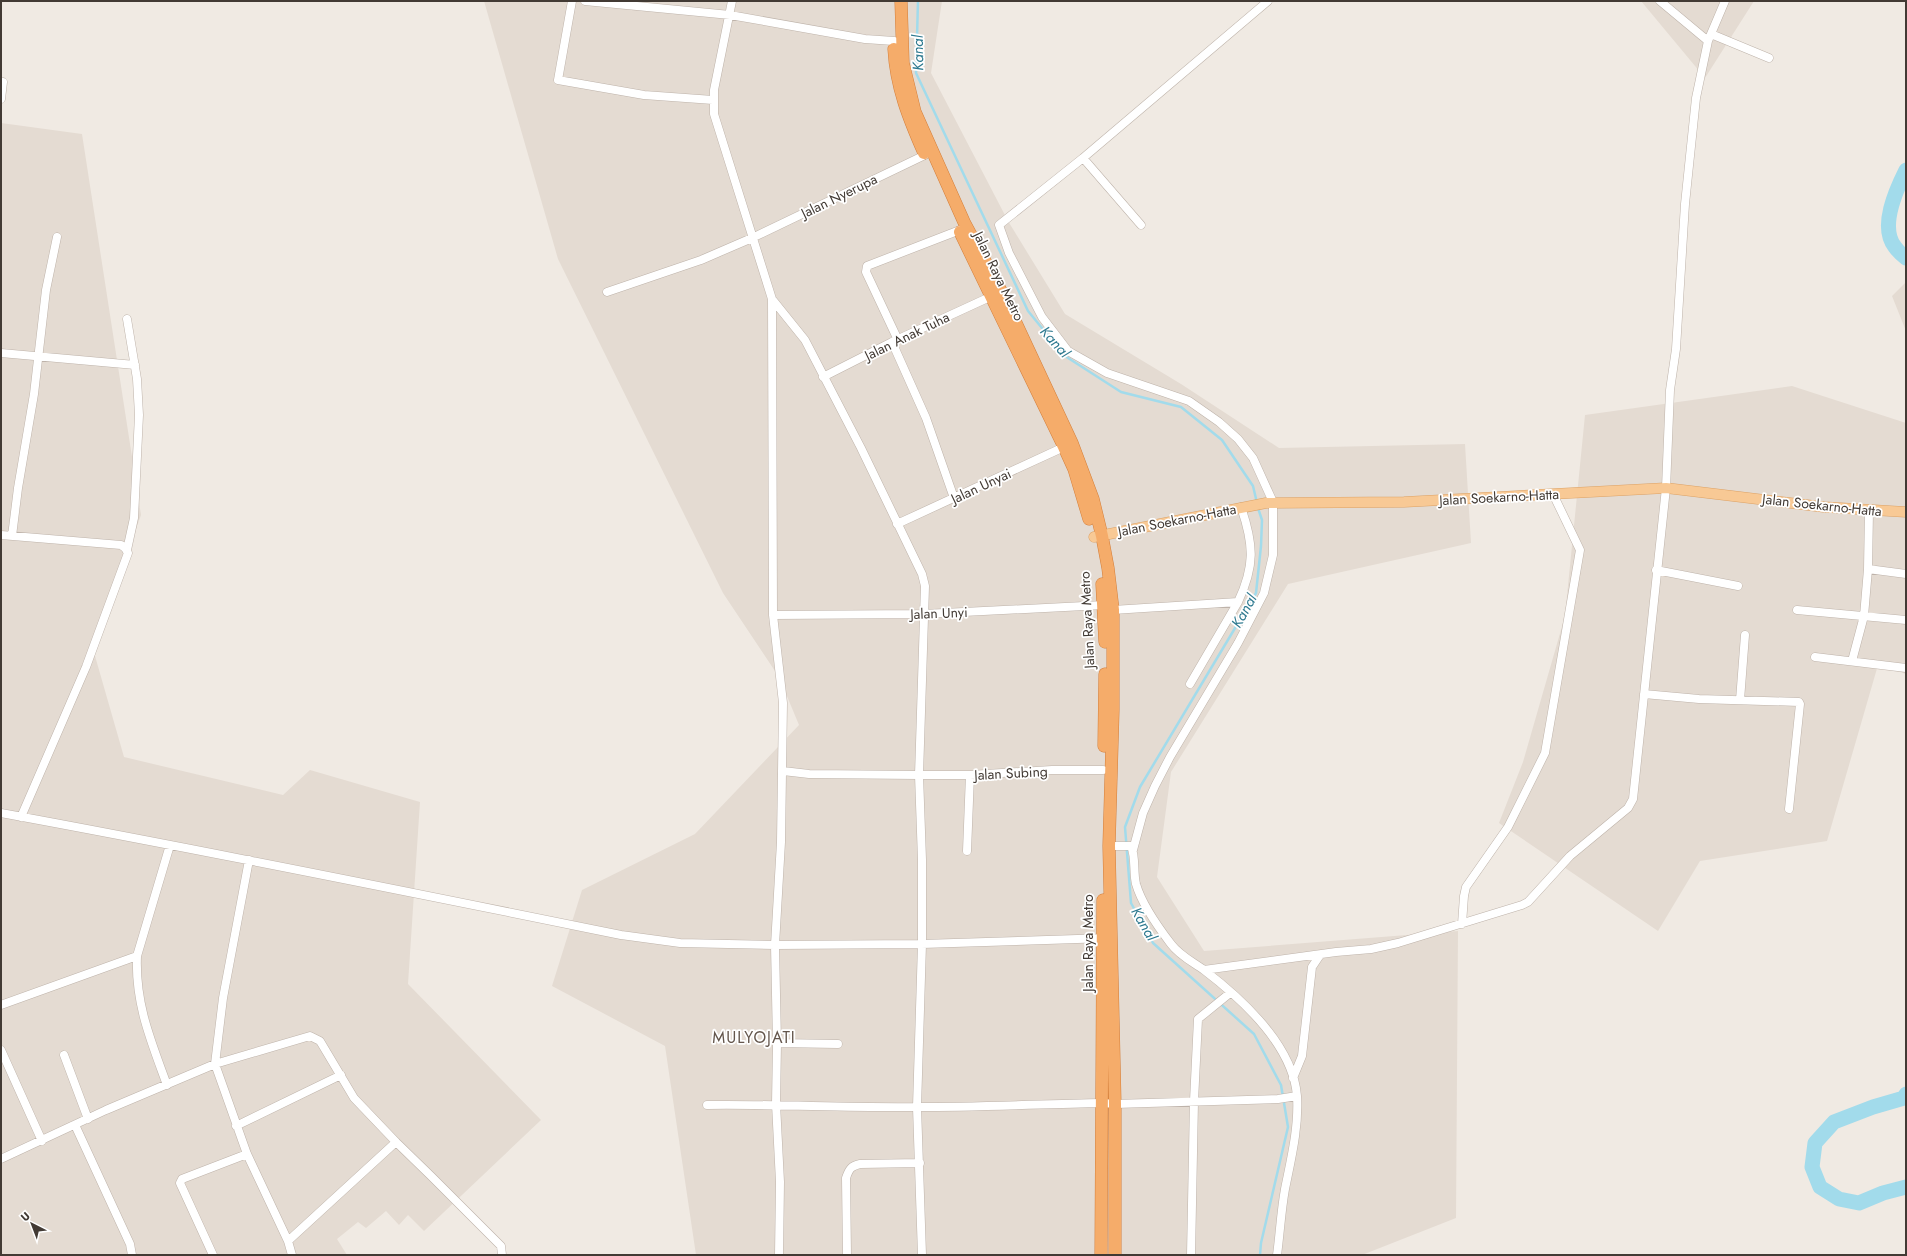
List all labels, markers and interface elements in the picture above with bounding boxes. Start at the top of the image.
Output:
water label: Kanal [907,34,929,71]
street label: Jalan Nyerupa [796,169,880,224]
street label: Jalan Raya Metro [968,226,1029,324]
street label: Jalan Anak Tuha [859,307,953,366]
water label: Kanal [1035,321,1076,363]
street label: Jalan Unyai [946,463,1014,509]
street label: Jalan Soekarno-Hatta [1437,484,1559,510]
street label: Jalan Soekarno-Hatta [1759,489,1883,521]
street label: Jalan Soekarno-Hatta [1114,499,1238,542]
street label: Jalan Raya Metro [1074,571,1100,671]
water label: Kanal [1226,589,1263,632]
street label: Jalan Unyi [908,602,968,624]
street label: Jalan Subing [972,761,1048,785]
street label: Jalan Raya Metro [1078,894,1098,994]
water label: Kanal [1126,903,1163,946]
district label: MULYOJATI [712,1026,796,1049]
north arrow [12,1204,52,1244]
text: U [17,1208,34,1225]

